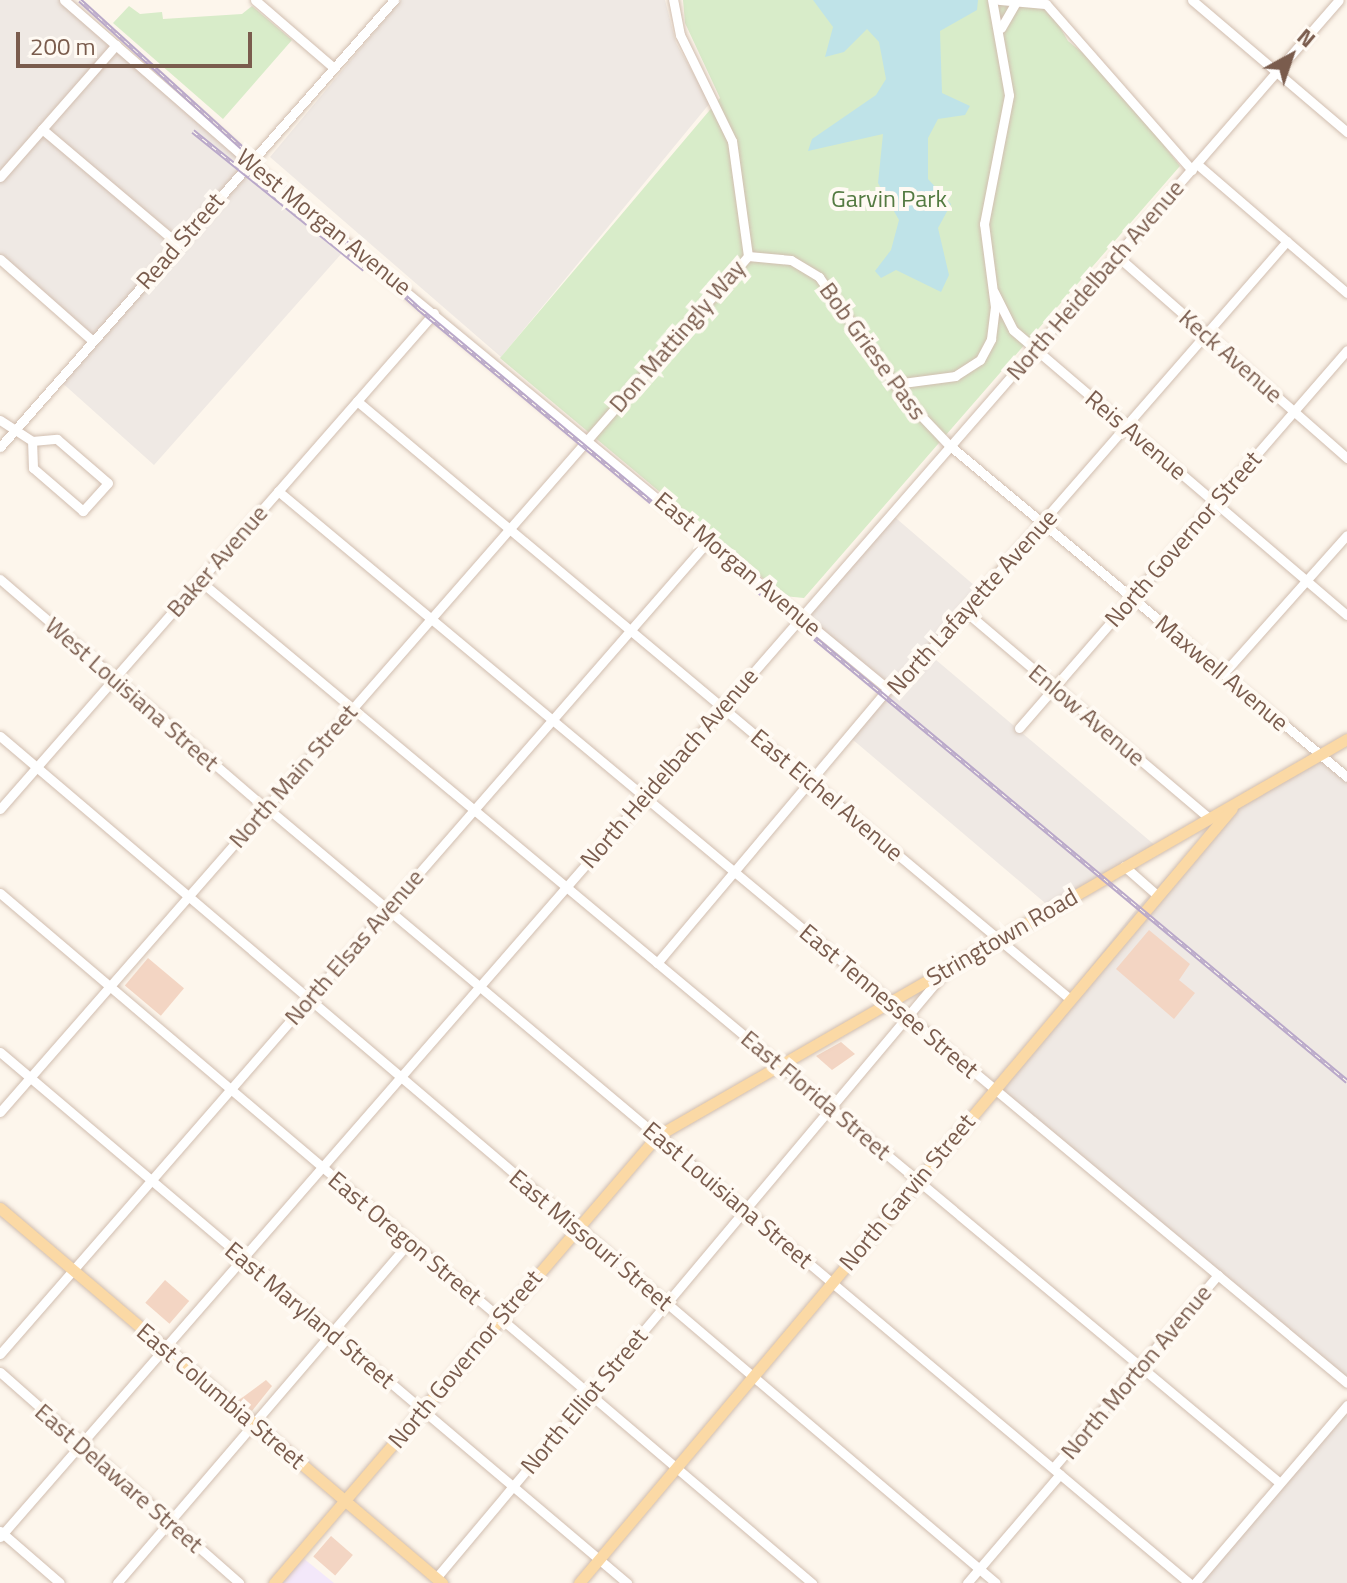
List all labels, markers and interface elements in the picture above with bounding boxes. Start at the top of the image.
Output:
scale bar [20,16,256,66]
north arrow [1251,16,1331,96]
text: N [1290,20,1323,56]
text: 200 m [30,28,96,64]
street label: West Morgan Avenue [231,143,417,301]
street label: North Heidelbach Avenue [1000,174,1190,386]
park label: Garvin Park [831,185,947,213]
street label: Read Street [130,187,230,295]
street label: Don Mattingly Way [603,254,751,418]
street label: Bob Griese Pass [813,277,933,425]
street label: Keck Avenue [1173,303,1289,409]
street label: Reis Avenue [1079,384,1193,486]
street label: North Governor Street [1099,445,1267,633]
street label: East Morgan Avenue [649,486,827,642]
street label: Baker Avenue [161,499,273,623]
street label: North Lafayette Avenue [881,503,1063,701]
street label: Maxwell Avenue [1150,609,1294,737]
street label: West Louisiana Street [39,611,225,777]
street label: Enlow Avenue [1023,658,1151,772]
street label: North Heidelbach Avenue [574,662,764,874]
street label: North Main Street [223,698,363,854]
street label: East Eichel Avenue [745,723,909,867]
street label: North Elsas Avenue [278,863,430,1031]
street label: Stringtown Road [921,882,1083,992]
street label: East Tennessee Street [794,918,984,1084]
street label: East Florida Street [735,1024,897,1166]
street label: North Garvin Street [833,1108,981,1276]
street label: East Louisiana Street [637,1116,819,1274]
street label: East Missouri Street [504,1163,678,1317]
street label: East Oregon Street [322,1166,488,1310]
street label: East Maryland Street [219,1236,401,1394]
street label: North Governor Street [382,1264,548,1454]
street label: North Morton Avenue [1055,1279,1217,1465]
street label: East Columbia Street [131,1317,311,1475]
street label: North Elliot Street [515,1322,653,1480]
street label: East Delaware Street [29,1397,209,1559]

